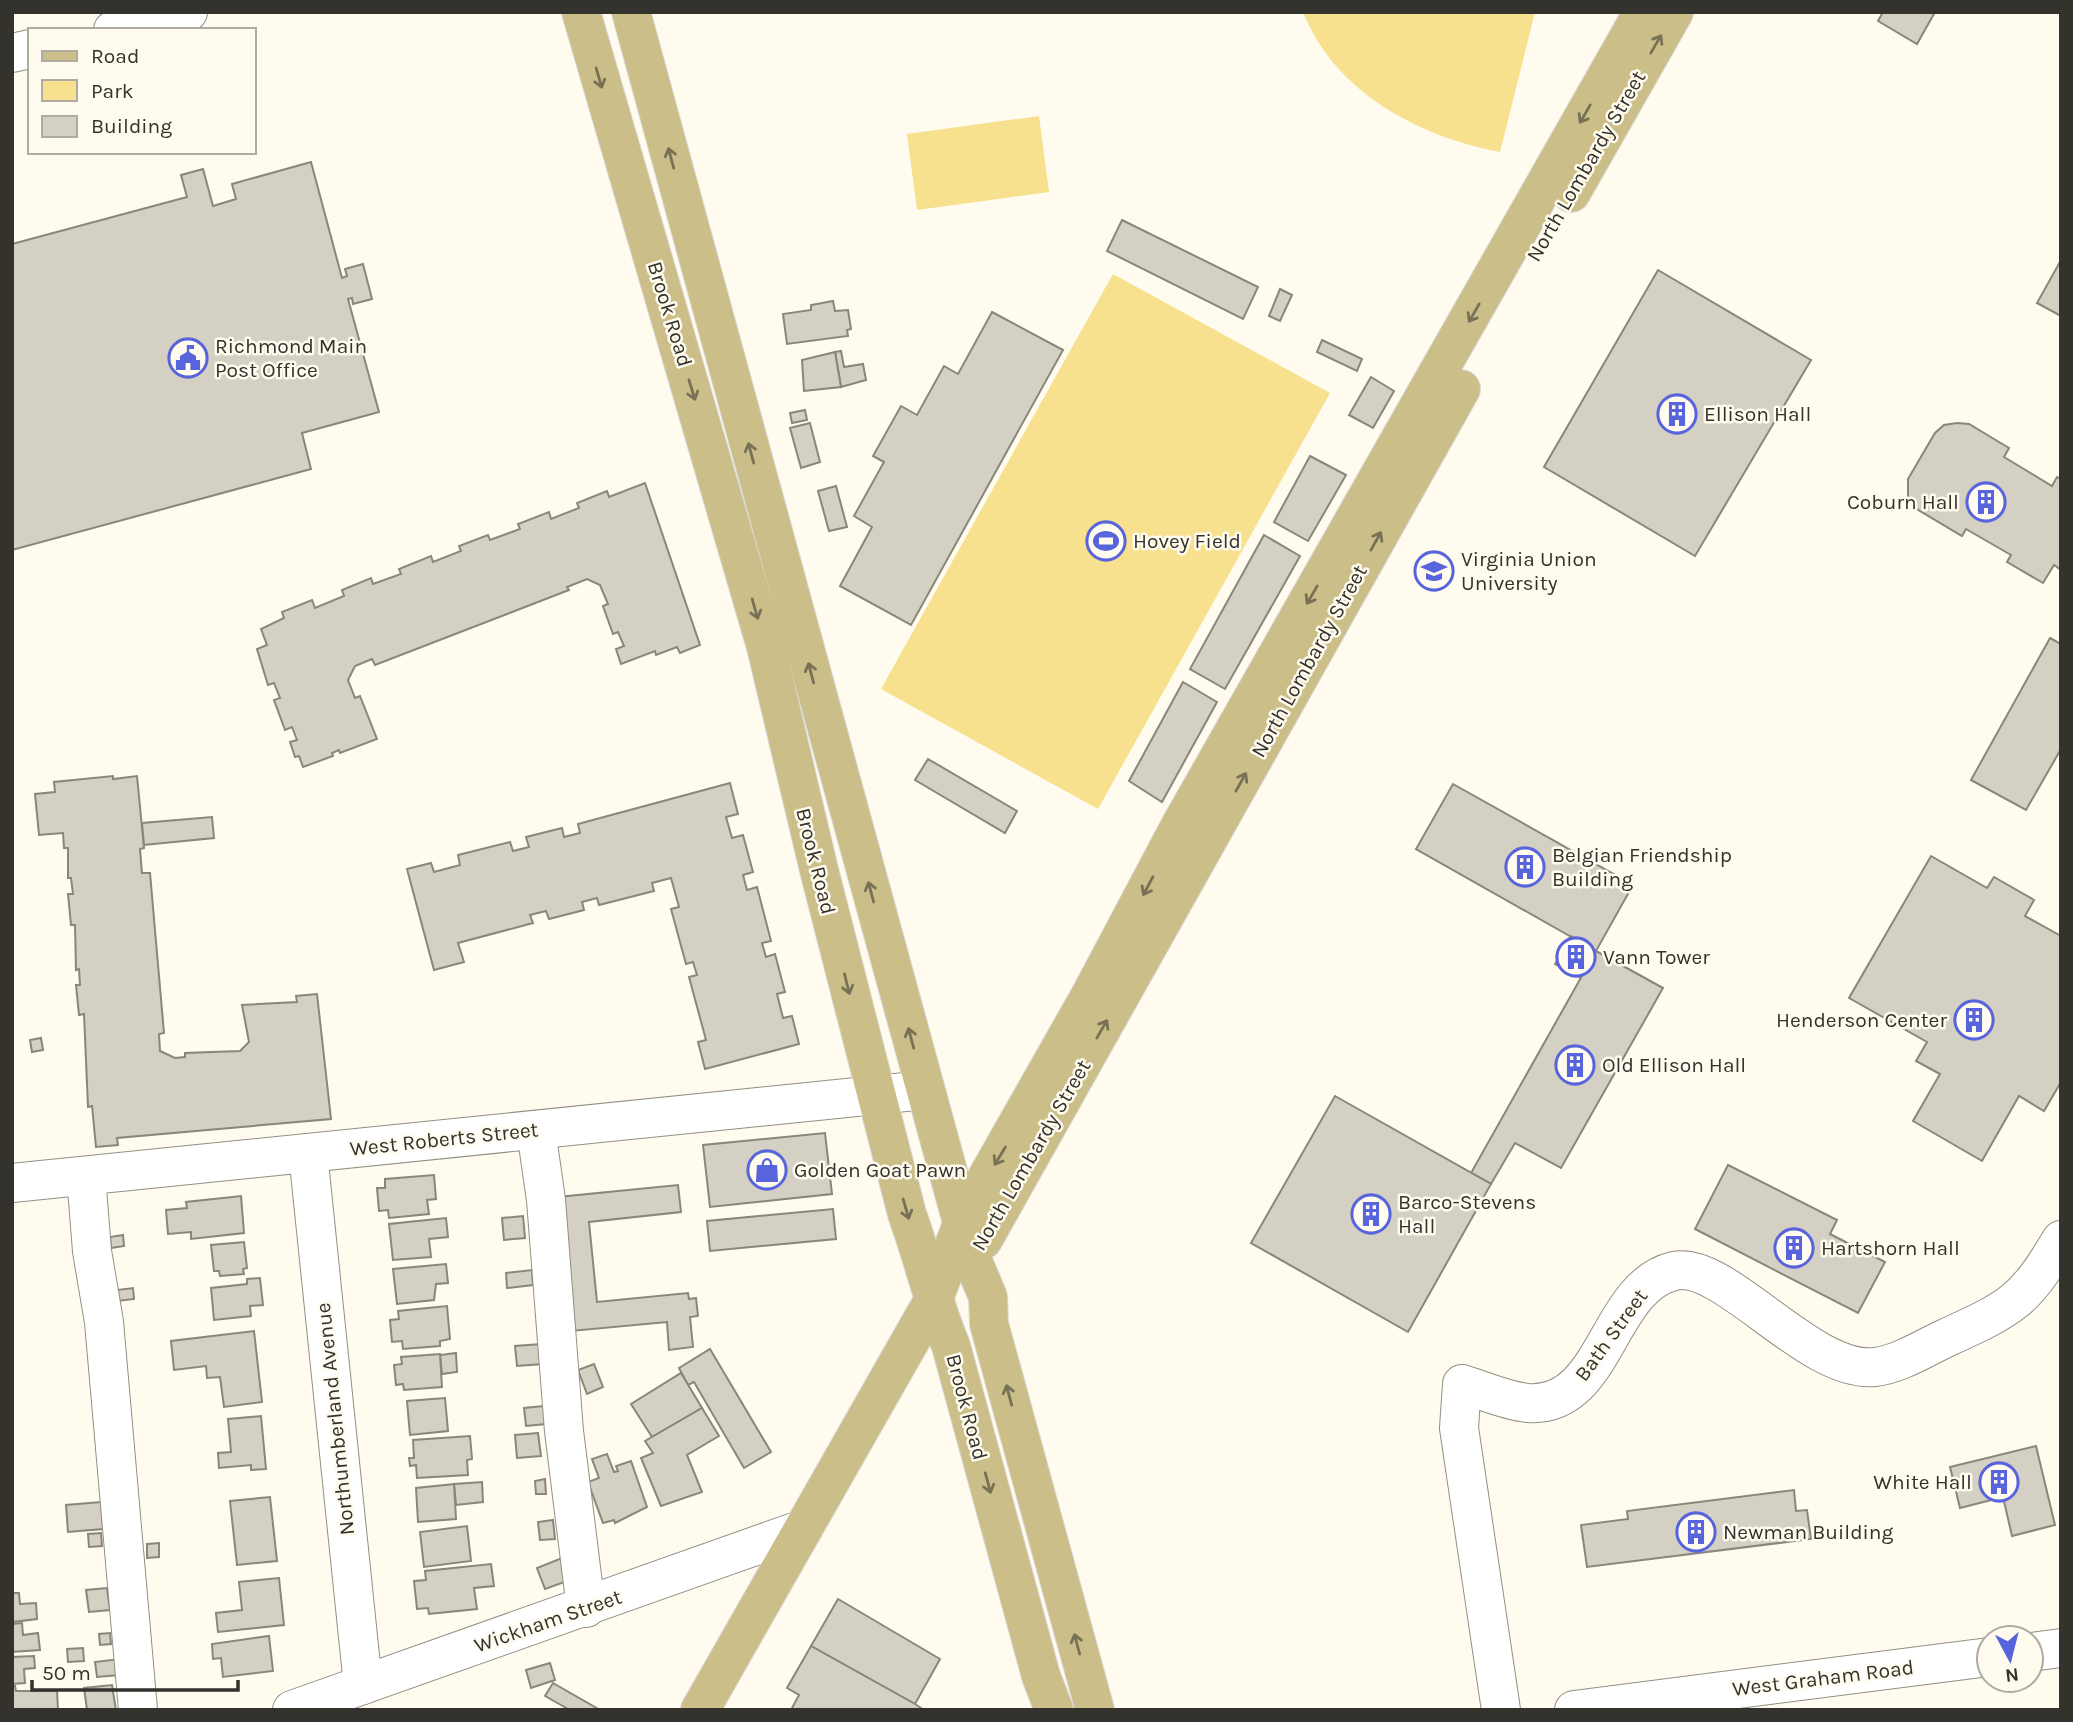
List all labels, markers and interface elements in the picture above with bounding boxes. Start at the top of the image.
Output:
legend [28,28,256,154]
one-way arrow [1649,34,1663,54]
text: Road [91,44,139,68]
street label: North Lombardy Street [1522,66,1651,266]
one-way arrow [594,67,607,89]
text: Park [91,79,134,103]
one-way arrow [1578,103,1591,124]
text: Building [91,114,172,138]
one-way arrow [663,148,676,170]
street label: Brook Road [643,258,697,370]
one-way arrow [1467,302,1481,322]
place label: Richmond Main Post Office [215,334,367,382]
public building icon: Richmond Main Post Office [167,337,209,379]
one-way arrow [687,379,700,401]
building icon: Ellison Hall [1656,393,1698,435]
place label: Ellison Hall [1704,402,1811,426]
one-way arrow [744,442,757,465]
building icon: Coburn Hall [1965,481,2007,523]
place label: Coburn Hall [1847,490,1959,514]
sports icon: Hovey Field [1085,520,1127,562]
place label: Hovey Field [1133,529,1241,553]
one-way arrow [1369,531,1383,551]
place label: Virginia Union University [1461,547,1597,595]
school or university icon: Virginia Union University [1413,550,1455,592]
street label: North Lombardy Street [1246,560,1372,761]
one-way arrow [1305,585,1319,605]
one-way arrow [749,597,762,619]
one-way arrow [804,662,817,684]
one-way arrow [1235,772,1248,793]
street label: Brook Road [791,805,841,917]
place label: Belgian Friendship Building [1552,843,1732,891]
building icon: Belgian Friendship Building [1504,846,1546,888]
one-way arrow [1141,875,1154,896]
one-way arrow [864,881,877,904]
building icon: Vann Tower [1555,936,1597,978]
place label: Vann Tower [1603,945,1710,969]
one-way arrow [841,972,854,995]
building icon: Henderson Center [1953,999,1995,1041]
place label: Henderson Center [1776,1008,1947,1032]
one-way arrow [1095,1019,1109,1039]
one-way arrow [904,1028,917,1050]
building icon: Old Ellison Hall [1554,1044,1596,1086]
place label: Old Ellison Hall [1602,1053,1746,1077]
street label: North Lombardy Street [967,1055,1096,1255]
street label: West Roberts Street [348,1117,540,1161]
one-way arrow [993,1145,1007,1165]
shop icon: Golden Goat Pawn [746,1149,788,1191]
place label: Golden Goat Pawn [794,1158,966,1182]
place label: Barco-Stevens Hall [1398,1190,1536,1238]
building icon: Barco-Stevens Hall [1350,1193,1392,1235]
one-way arrow [901,1197,914,1219]
building icon: Hartshorn Hall [1773,1227,1815,1269]
place label: Hartshorn Hall [1821,1236,1960,1260]
street label: Bath Street [1570,1284,1652,1386]
street label: Northumberland Avenue [311,1301,359,1537]
street label: Brook Road [941,1351,993,1463]
one-way arrow [1001,1384,1014,1406]
building icon: White Hall [1978,1461,2020,1503]
place label: White Hall [1873,1470,1972,1494]
one-way arrow [982,1471,995,1494]
building icon: Newman Building [1675,1511,1717,1553]
place label: Newman Building [1723,1520,1894,1544]
street label: Wickham Street [471,1585,625,1657]
north arrow [1975,1624,2045,1694]
one-way arrow [1070,1633,1083,1655]
scale bar [32,1648,238,1692]
street label: West Graham Road [1731,1655,1915,1701]
text: 50 m [42,1661,91,1685]
text: N [2004,1663,2020,1687]

